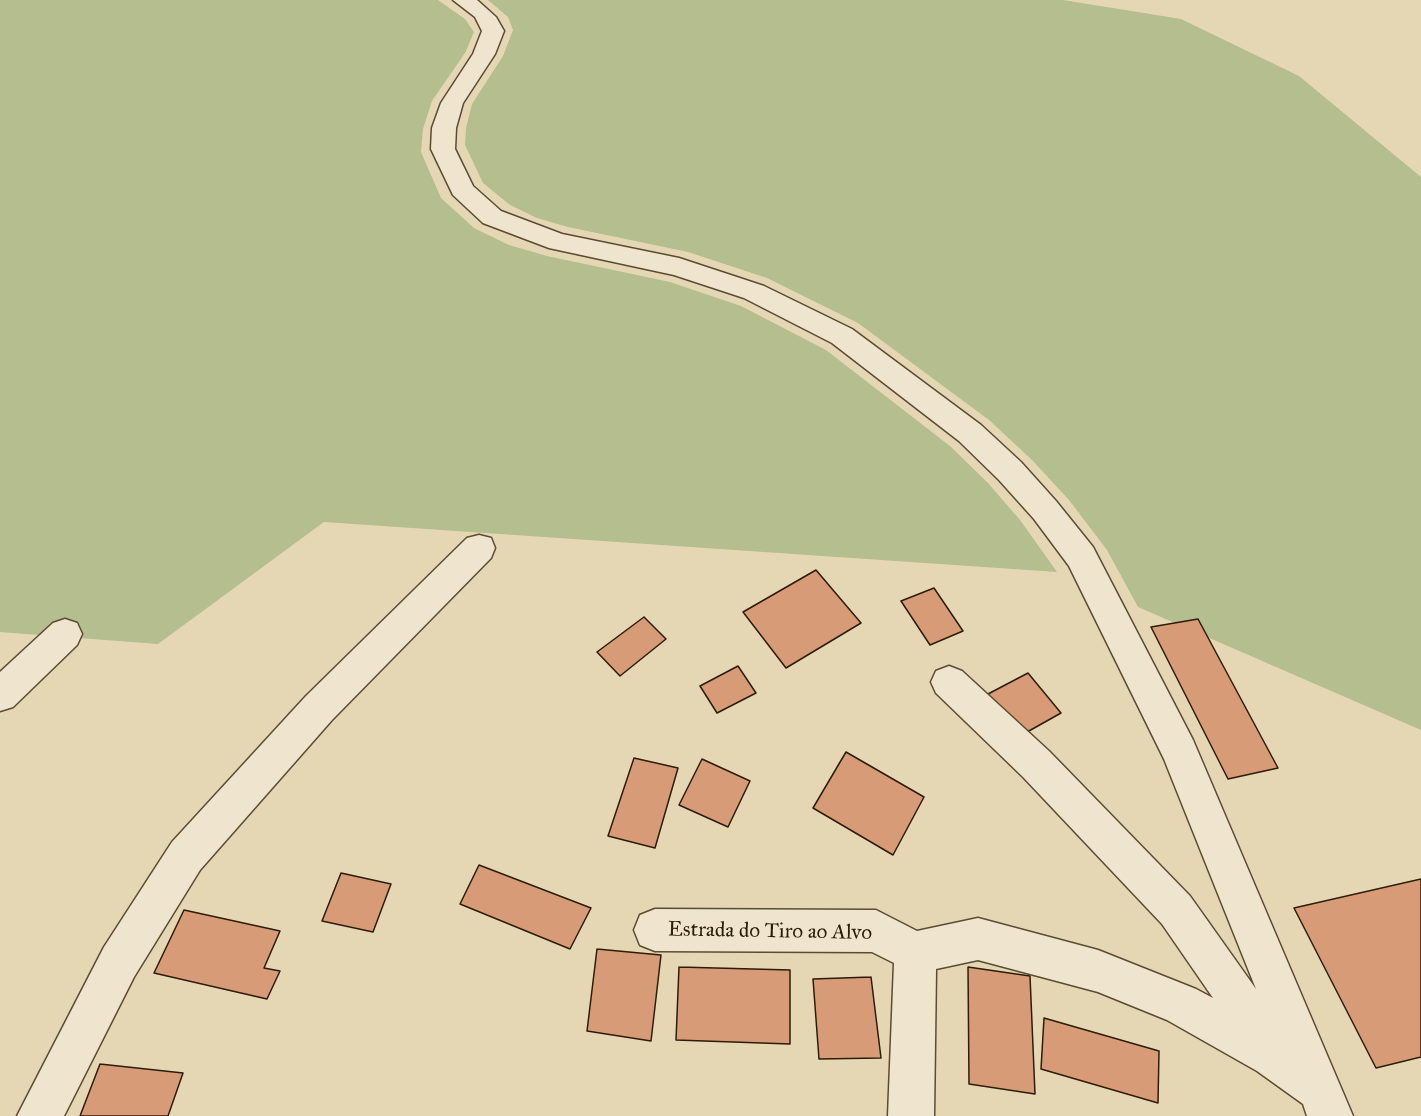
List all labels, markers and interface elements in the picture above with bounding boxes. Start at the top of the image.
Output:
street label: Estrada do Tiro ao Alvo [668,918,872,946]

